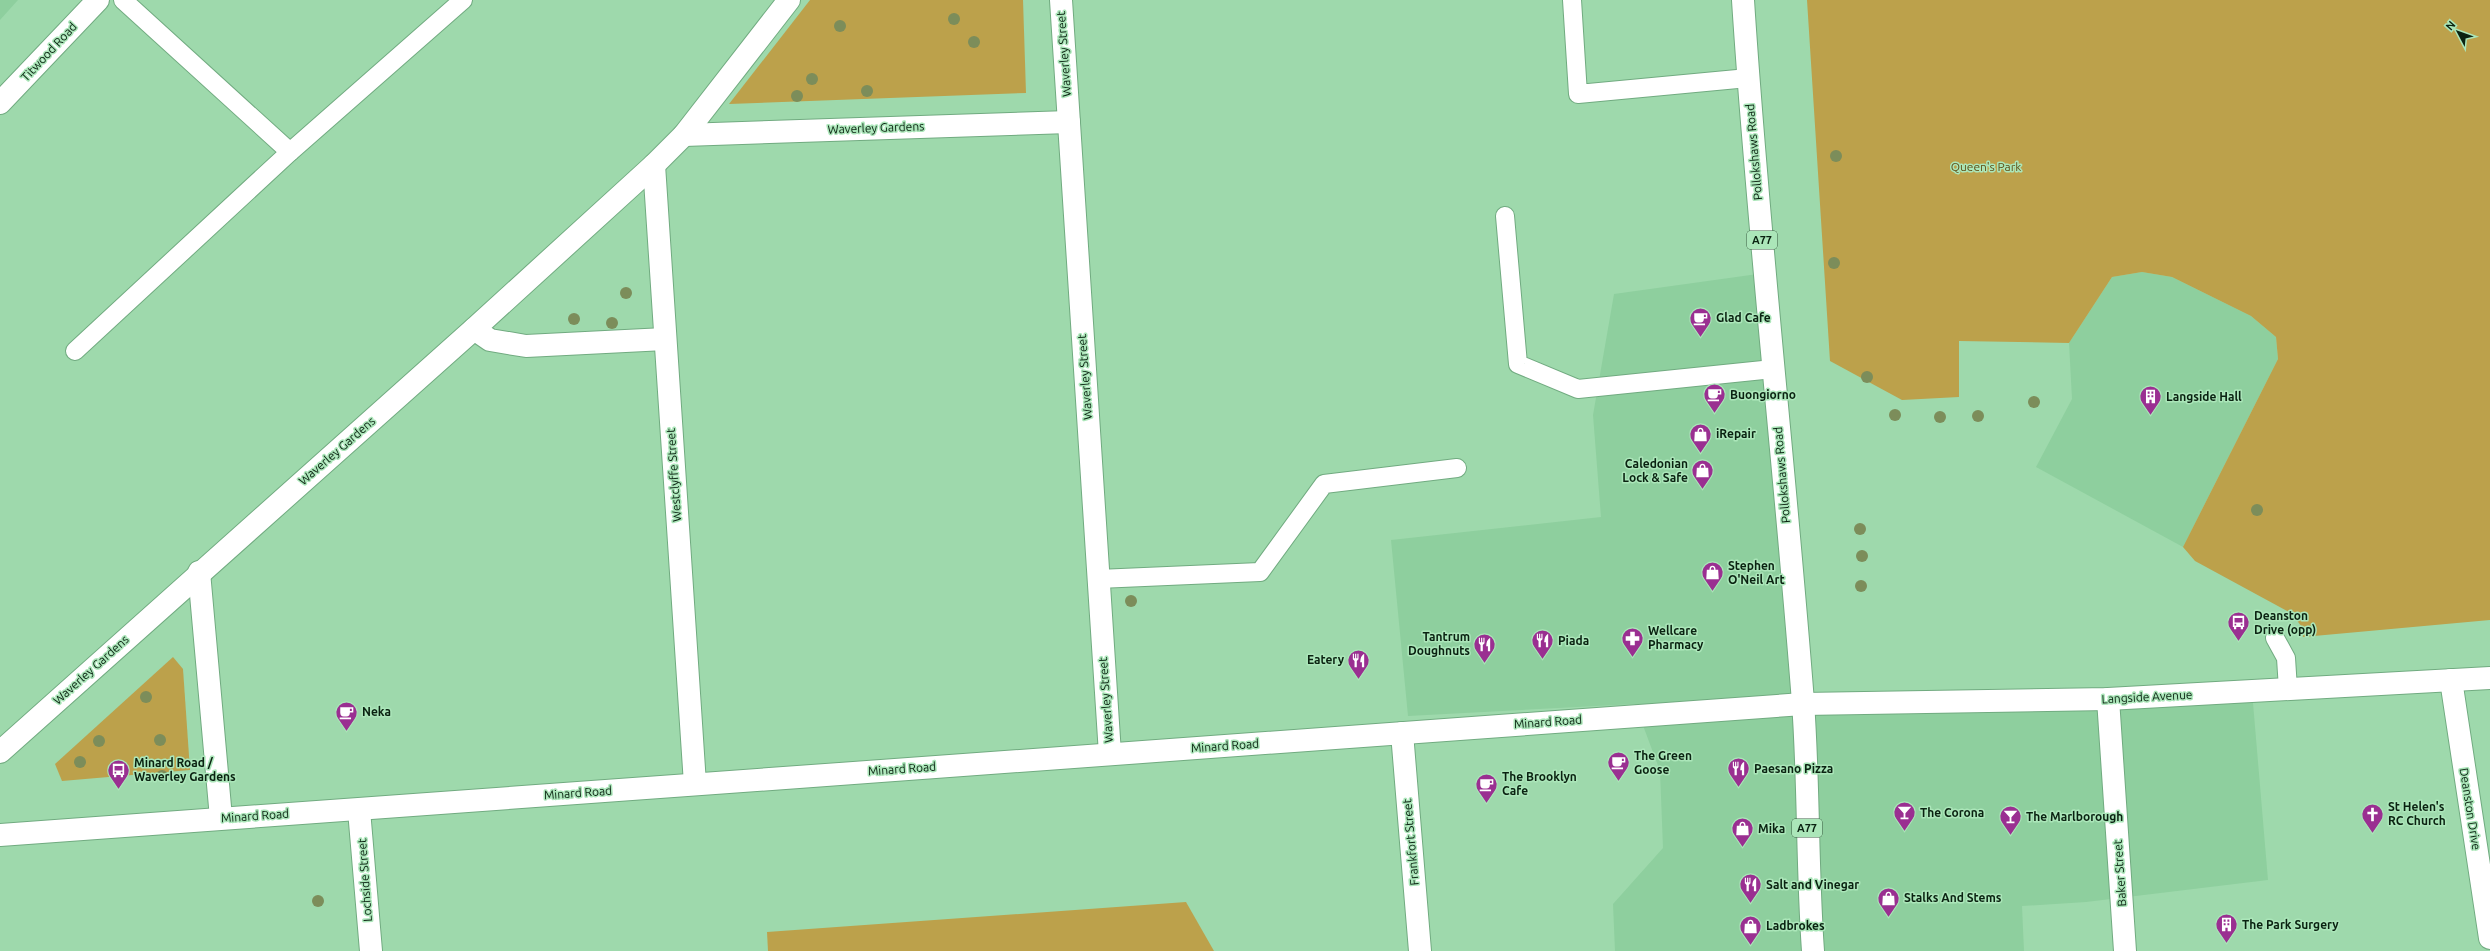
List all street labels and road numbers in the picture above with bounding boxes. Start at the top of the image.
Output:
street label: Waverley Street [1054,10,1073,97]
street label: Titwood Road [18,20,79,84]
street label: Pollokshaws Road [1743,103,1764,201]
street label: Waverley Gardens [827,119,925,136]
road number: A77 [1747,231,1777,249]
street label: Waverley Street [1075,333,1094,420]
street label: Waverley Gardens [296,414,377,487]
street label: Pollokshaws Road [1771,426,1792,524]
street label: Westclyffe Street [664,427,683,522]
street label: Waverley Gardens [50,632,131,707]
street label: Waverley Street [1096,656,1115,743]
street label: Langside Avenue [2101,688,2193,705]
street label: Minard Road [1513,713,1583,730]
street label: Minard Road [1190,737,1260,754]
street label: Minard Road [867,760,937,777]
street label: Deanston Drive [2458,767,2483,851]
street label: Minard Road [543,784,613,801]
street label: Frankfort Street [1400,798,1421,886]
street label: Minard Road [220,807,290,824]
road number: A77 [1792,819,1822,837]
street label: Lochside Street [355,838,374,922]
street label: Baker Street [2111,839,2128,907]

